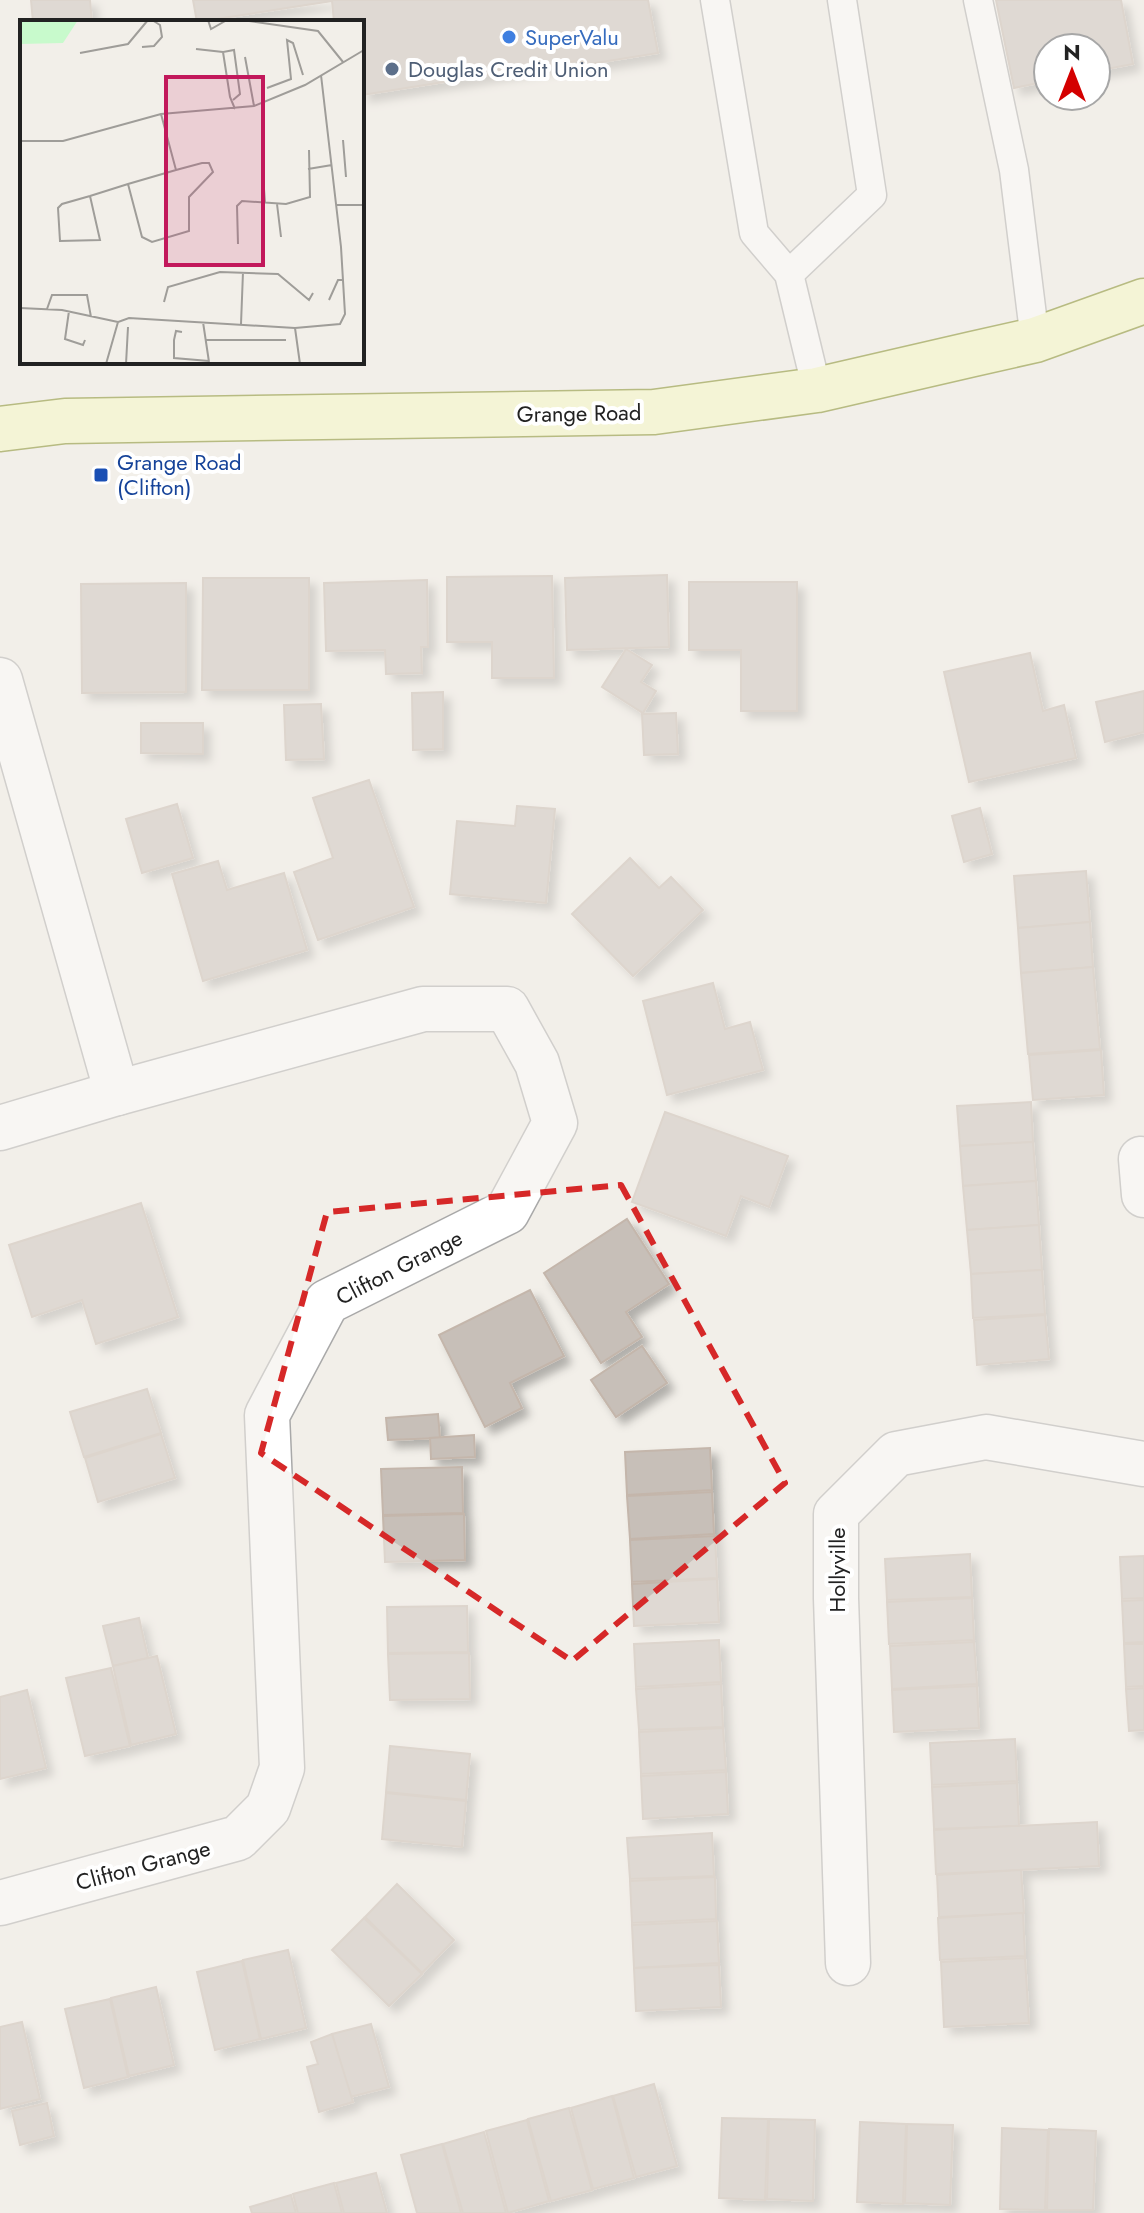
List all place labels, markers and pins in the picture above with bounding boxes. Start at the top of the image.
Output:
place label: SuperValu [525,21,619,53]
marker: SuperValu [500,28,518,46]
place label: Douglas Credit Union [408,53,609,85]
marker: Douglas Credit Union [383,60,401,78]
place label: Grange Road (Clifton) [117,446,242,503]
marker: Grange Road (Clifton) [92,466,110,484]

